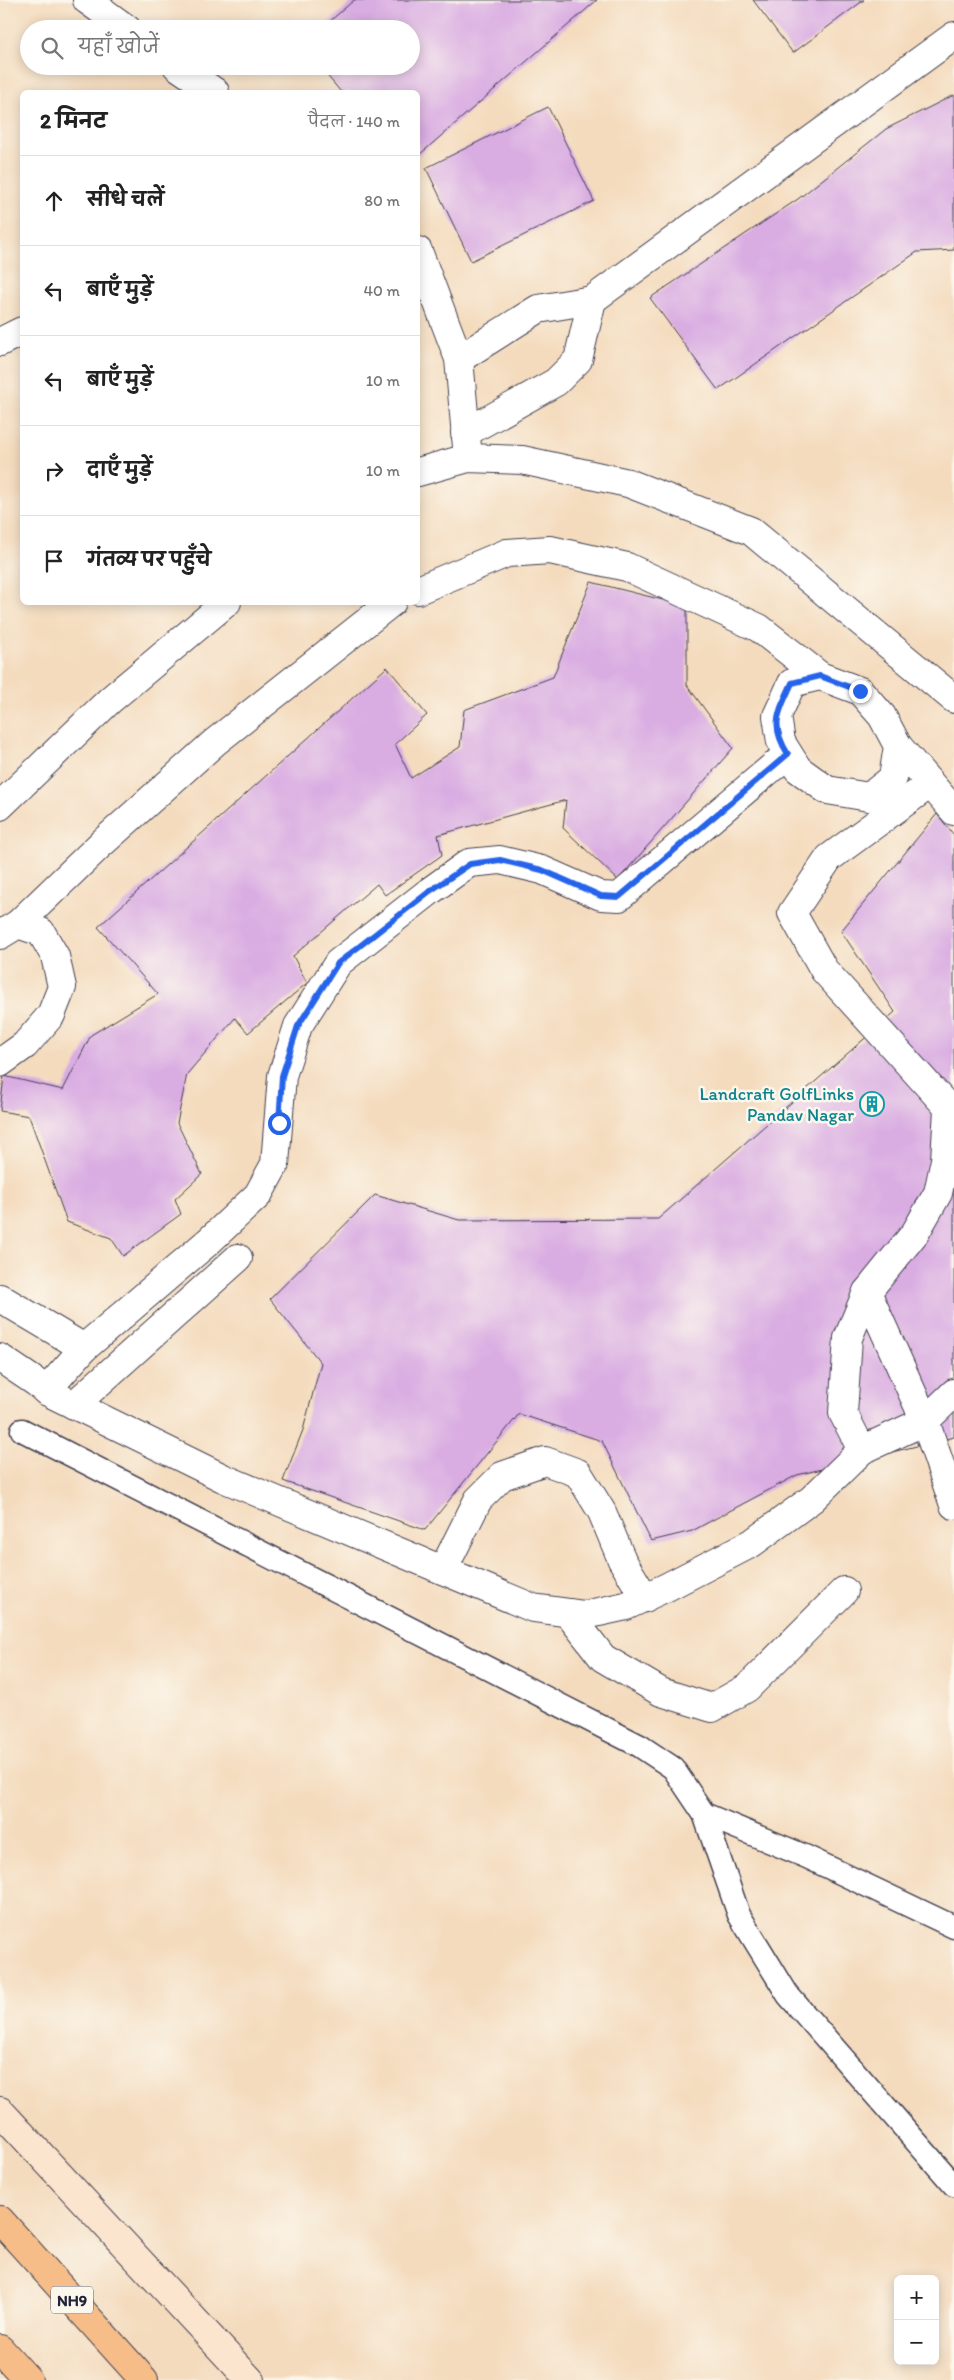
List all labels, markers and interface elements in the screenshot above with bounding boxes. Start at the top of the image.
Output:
search box [20,20,420,75]
icon: search [38,34,66,62]
text: यहाँ खोजें [78,35,159,58]
text: 2 मिनट [40,108,107,133]
text: पैदल · 140 m [308,112,400,131]
icon: ahead [40,187,68,215]
text: सीधे चलें [87,188,164,211]
text: 80 m [364,191,400,210]
icon: left [40,277,68,305]
text: बाएँ मुड़ें [87,278,153,301]
text: 40 m [363,281,400,300]
icon: left [40,367,68,395]
text: बाएँ मुड़ें [87,368,153,391]
text: 10 m [366,371,400,390]
icon: right [40,457,68,485]
text: दाएँ मुड़ें [87,458,153,481]
text: 10 m [366,461,400,480]
icon: arrive [40,547,68,575]
text: गंतव्य पर पहुँचे [87,548,211,571]
route end [849,680,872,703]
place label: Landcraft GolfLinks Pandav Nagar [699,1083,854,1126]
building icon: Landcraft GolfLinks Pandav Nagar [859,1091,885,1117]
route start [268,1112,291,1135]
map controls [894,2275,939,2365]
button: + [894,2275,939,2320]
road number: NH9 [51,2286,93,2314]
button: − [894,2320,939,2365]

